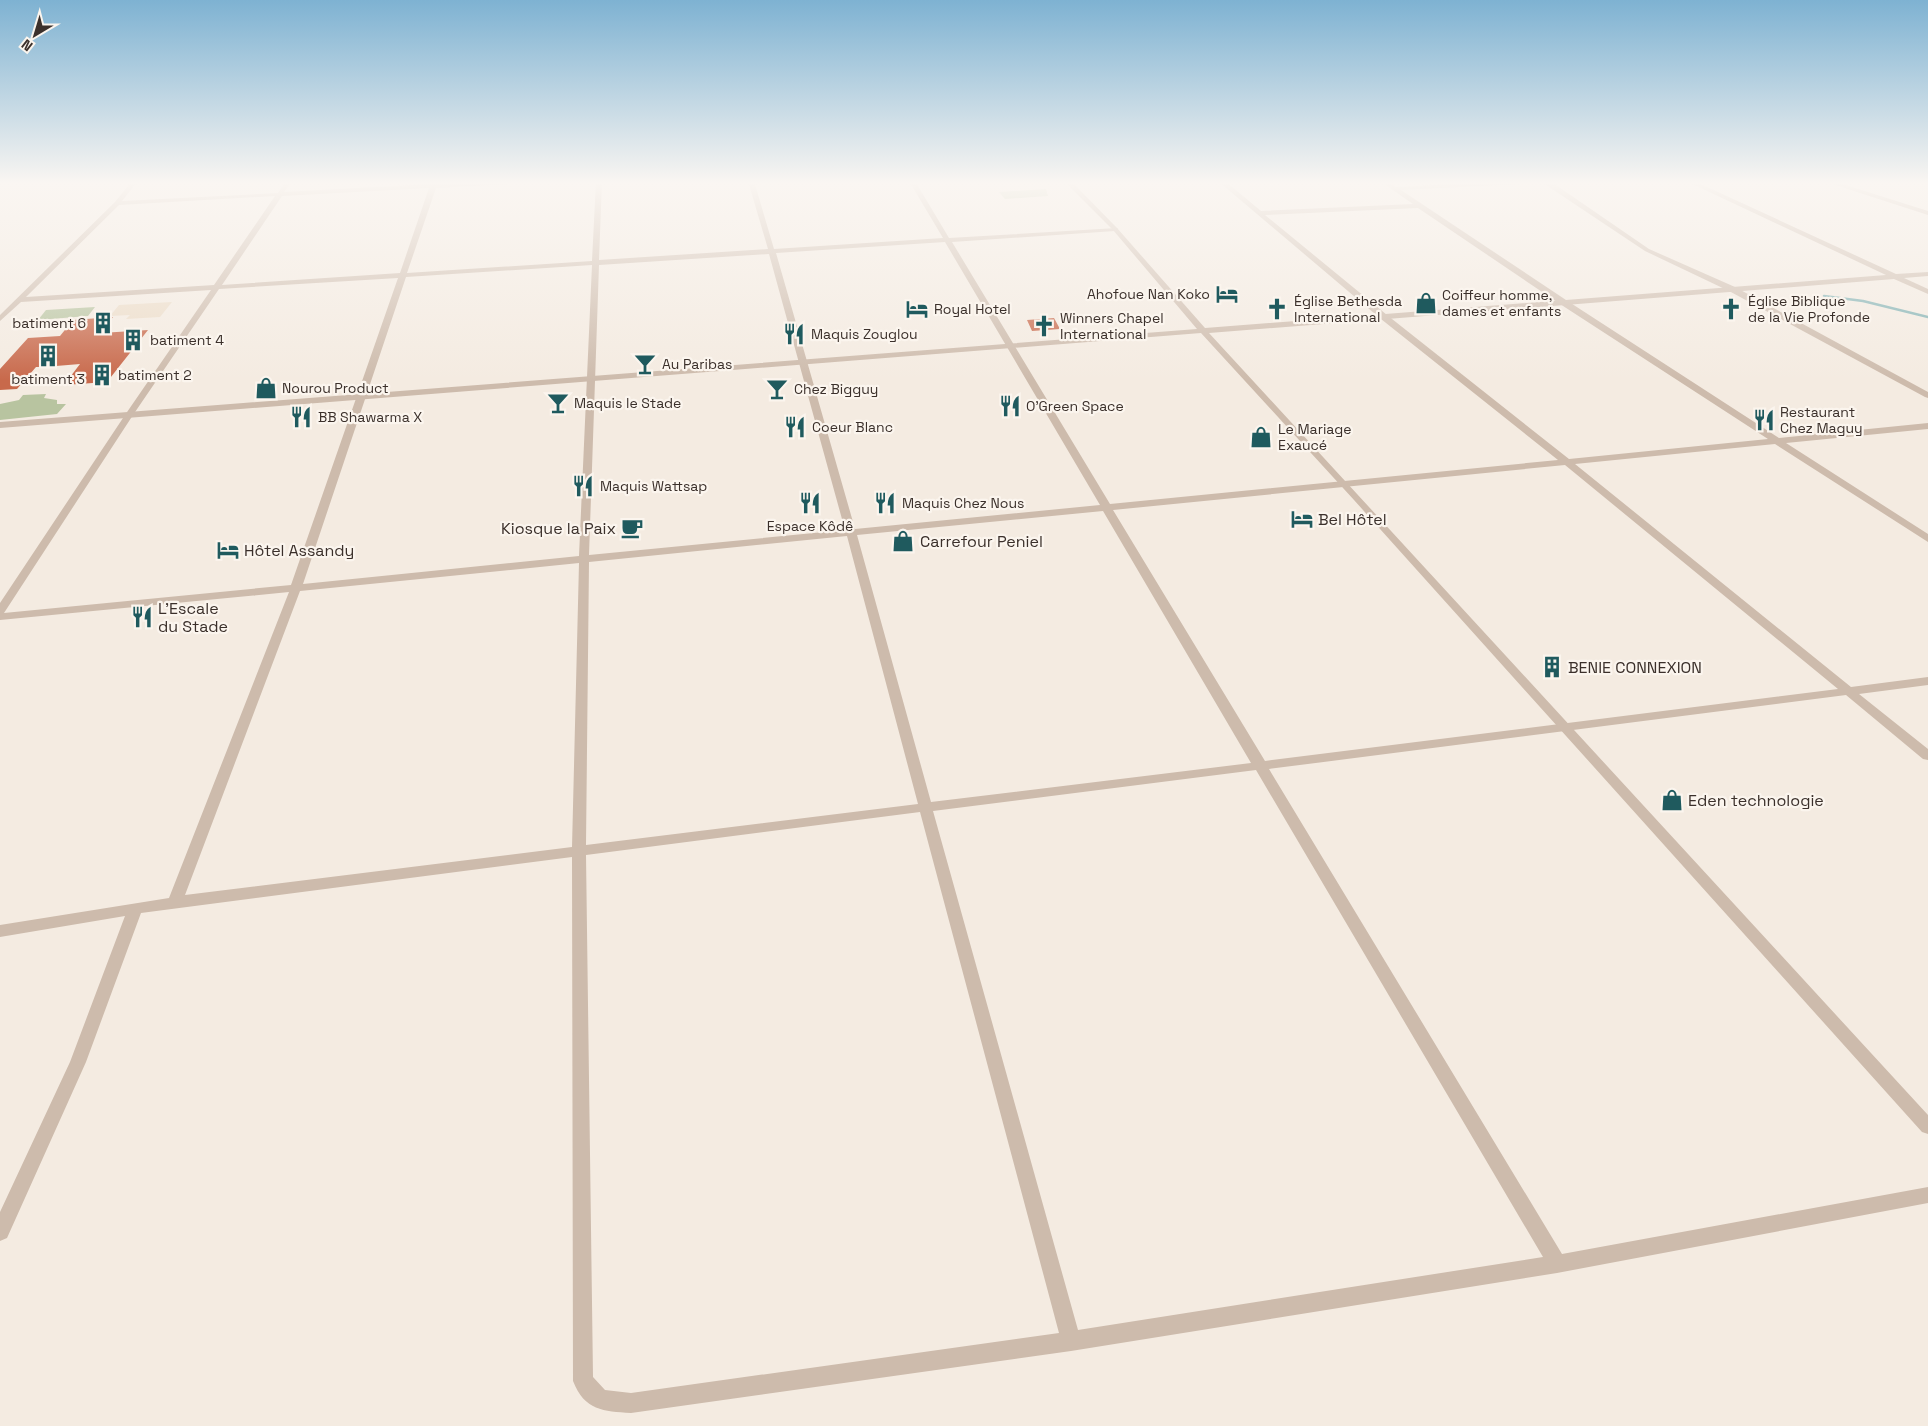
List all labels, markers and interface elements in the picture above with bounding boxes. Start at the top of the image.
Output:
north arrow [10,10,60,60]
text: N [18,35,36,55]
hotel icon: Ahofoue Nan Koko [1214,281,1240,307]
place label: Ahofoue Nan Koko [1087,285,1210,303]
place label: Coiffeur homme, dames et enfants [1442,286,1561,320]
shop icon: Coiffeur homme, dames et enfants [1413,290,1439,316]
place label: Église Bethesda International [1294,292,1402,326]
place label: Église Biblique de la Vie Profonde [1748,292,1870,326]
hotel icon: Royal Hotel [904,296,930,322]
church icon: Église Bethesda International [1264,296,1290,322]
church icon: Église Biblique de la Vie Profonde [1718,296,1744,322]
place label: Royal Hotel [934,300,1011,318]
place label: Winners Chapel International [1060,309,1164,343]
building icon: batiment 6 [90,310,116,336]
church icon: Winners Chapel International [1031,313,1057,339]
place label: batiment 6 [12,314,86,332]
restaurant icon: Maquis Zouglou [781,321,807,347]
place label: Maquis Zouglou [811,325,918,343]
building icon: batiment 4 [120,327,146,353]
place label: batiment 4 [150,331,224,349]
building icon: batiment 3 [35,343,61,369]
bar icon: Au Paribas [632,351,658,377]
place label: Au Paribas [662,355,732,373]
building icon: batiment 2 [89,362,115,388]
place label: batiment 2 [118,366,192,384]
place label: batiment 3 [11,370,85,388]
shop icon: Nourou Product [253,375,279,401]
bar icon: Chez Bigguy [764,376,790,402]
place label: Nourou Product [282,379,389,397]
place label: Chez Bigguy [794,380,878,398]
bar icon: Maquis le Stade [545,390,571,416]
restaurant icon: O'Green Space [997,393,1023,419]
place label: Maquis le Stade [574,394,681,412]
place label: O'Green Space [1026,397,1124,415]
place label: Restaurant Chez Maguy [1780,403,1863,437]
restaurant icon: BB Shawarma X [288,404,314,430]
restaurant icon: Restaurant Chez Maguy [1751,407,1777,433]
place label: BB Shawarma X [318,408,422,426]
restaurant icon: Coeur Blanc [782,414,808,440]
place label: Coeur Blanc [812,418,893,436]
place label: Le Mariage Exaucé [1278,420,1351,454]
shop icon: Le Mariage Exaucé [1248,424,1274,450]
restaurant icon: Maquis Wattsap [570,473,596,499]
place label: Maquis Wattsap [600,477,707,495]
restaurant icon: Espace Kôdê [797,490,823,516]
restaurant icon: Maquis Chez Nous [872,490,898,516]
place label: Maquis Chez Nous [902,494,1024,512]
hotel icon: Bel Hôtel [1289,506,1315,532]
place label: Bel Hôtel [1318,509,1387,530]
cafe icon: Kiosque la Paix [619,515,645,541]
place label: Espace Kôdê [767,517,853,535]
place label: Kiosque la Paix [501,518,616,539]
shop icon: Carrefour Peniel [890,528,916,554]
place label: Carrefour Peniel [920,531,1043,552]
hotel icon: Hôtel Assandy [215,537,241,563]
place label: Hôtel Assandy [244,540,354,561]
place label: L'Escale du Stade [158,598,228,637]
restaurant icon: L'Escale du Stade [129,604,155,630]
building icon: BENIE CONNEXION [1539,654,1565,680]
place label: BENIE CONNEXION [1568,657,1702,678]
shop icon: Eden technologie [1659,787,1685,813]
place label: Eden technologie [1688,790,1824,811]

